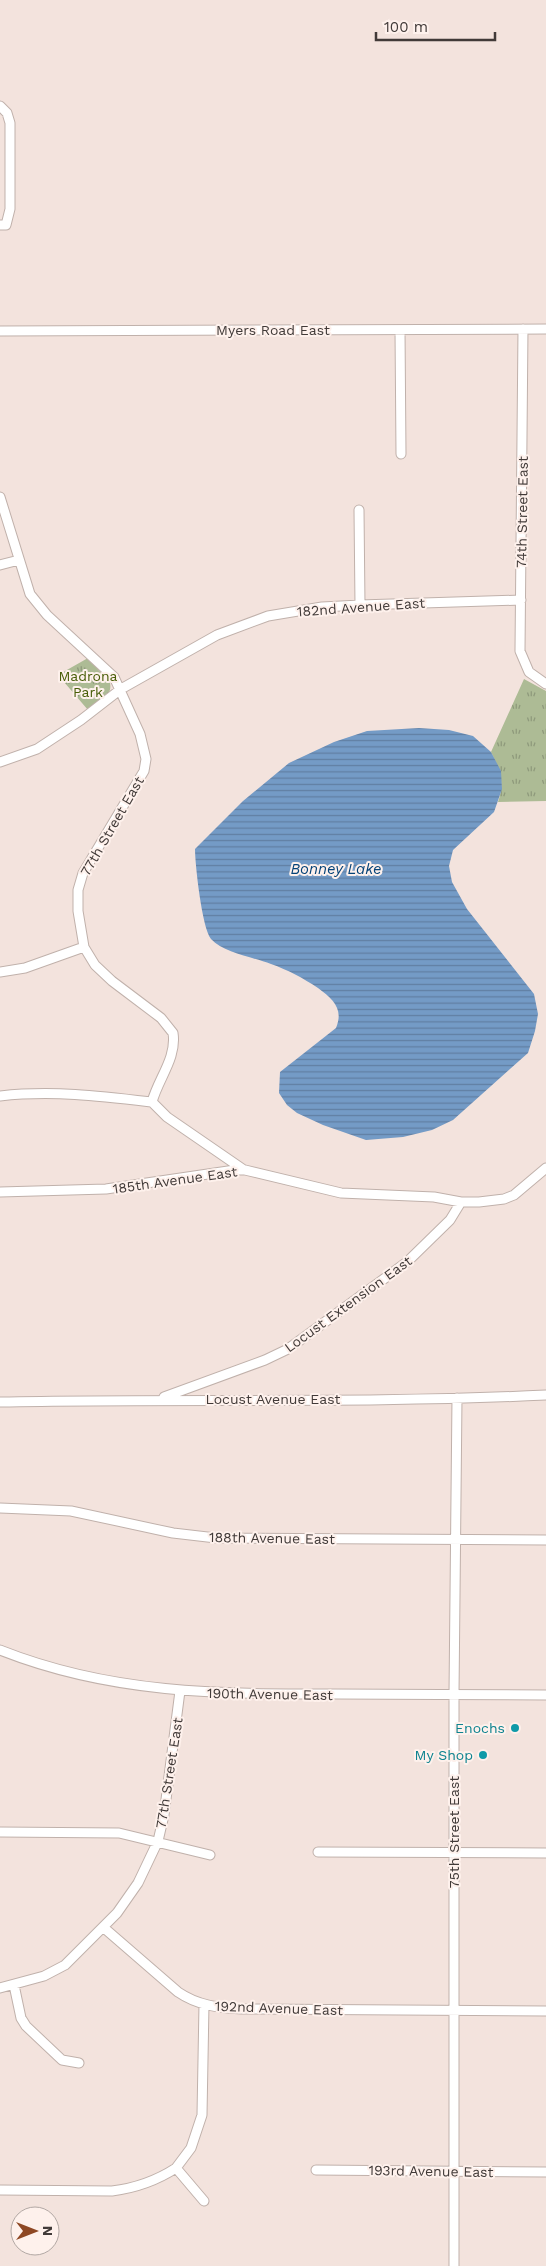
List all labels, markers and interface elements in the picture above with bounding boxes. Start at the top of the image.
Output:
scale bar [376,10,495,42]
text: 100 m [384,18,428,36]
street label: Myers Road East [216,322,330,338]
street label: 74th Street East [513,456,531,568]
street label: 182nd Avenue East [296,595,426,619]
park label: Madrona Park [58,668,118,700]
street label: 77th Street East [77,773,147,879]
water label: Bonney Lake [290,860,382,878]
street label: 185th Avenue East [112,1163,238,1197]
street label: Locust Extension East [281,1252,415,1355]
street label: Locust Avenue East [206,1391,341,1407]
street label: 188th Avenue East [209,1529,335,1547]
street label: 190th Avenue East [207,1685,333,1703]
street label: 77th Street East [152,1716,186,1830]
place label: Enochs [455,1720,505,1736]
marker: Enochs [509,1722,521,1734]
place label: My Shop [415,1747,473,1763]
marker: My Shop [477,1749,489,1761]
street label: 75th Street East [446,1776,462,1888]
street label: 192nd Avenue East [215,1998,344,2018]
street label: 193rd Avenue East [368,2162,494,2180]
north arrow [10,2206,60,2256]
text: N [40,2226,56,2236]

